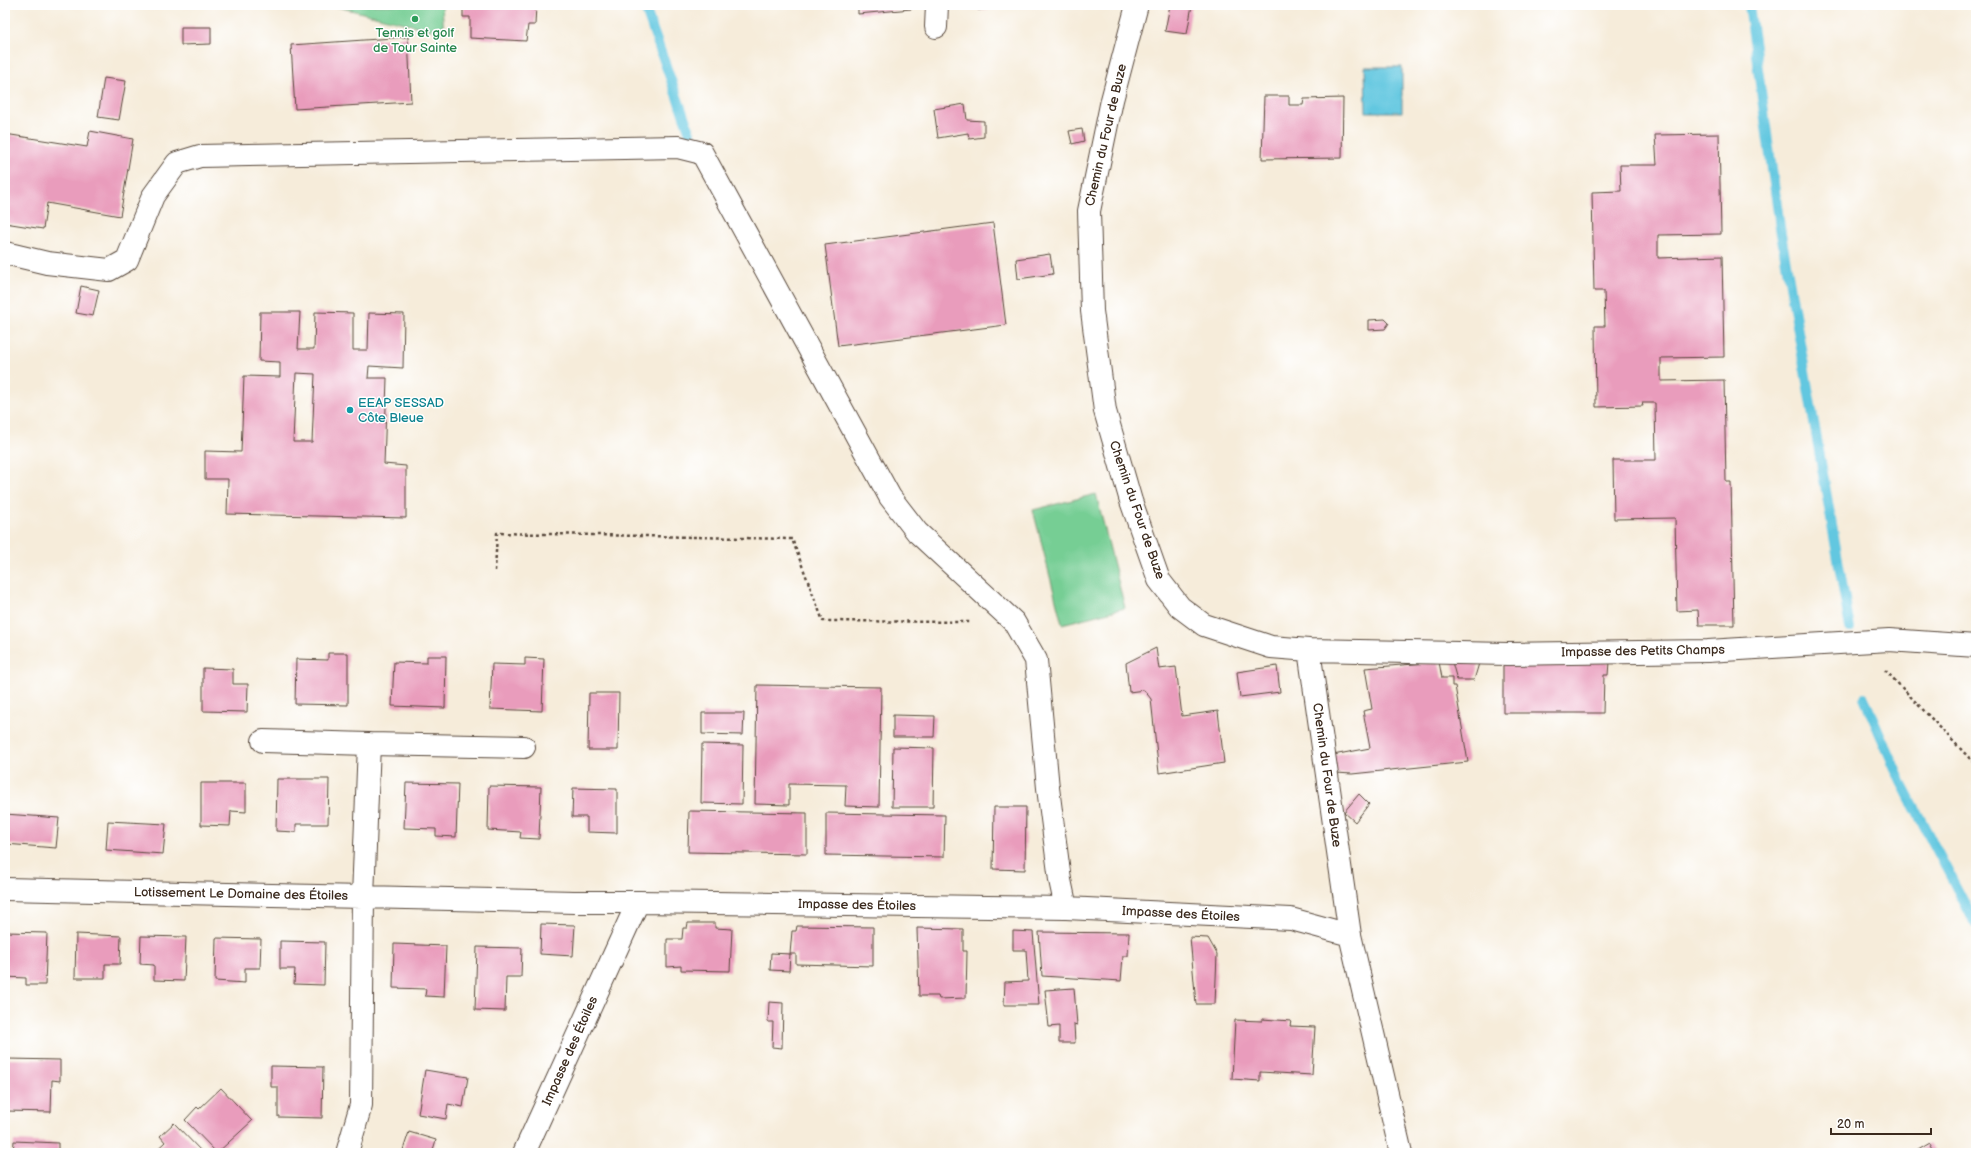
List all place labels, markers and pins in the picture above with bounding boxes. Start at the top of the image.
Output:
marker: Tennis et golf de Tour Sainte [410,14,420,24]
place label: Tennis et golf de Tour Sainte [373,25,457,56]
place label: EEAP SESSAD Côte Bleue [358,395,444,426]
marker: EEAP SESSAD Côte Bleue [345,405,355,415]

